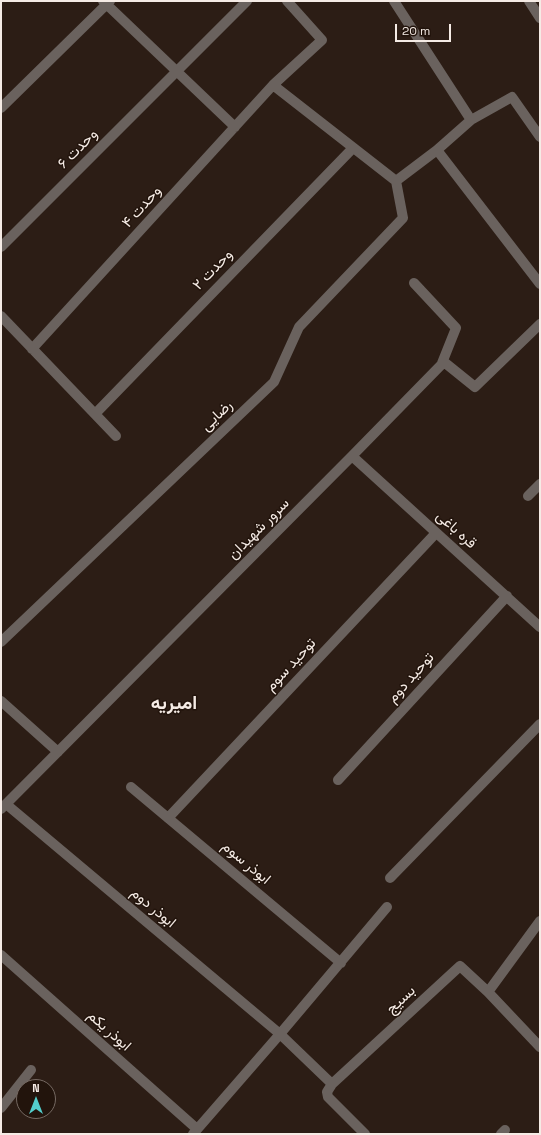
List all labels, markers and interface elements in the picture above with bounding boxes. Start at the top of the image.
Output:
scale bar [397,16,453,42]
text: 20 m [402,23,430,39]
street label: وحدت ۶ [54,125,102,173]
street label: وحدت ۴ [119,182,165,232]
street label: وحدت ۲ [189,246,237,294]
street label: رضایی [197,397,237,435]
street label: سرور شهیدان [225,495,293,563]
street label: قره باغی [432,507,480,553]
street label: توحید سوم [262,635,320,695]
street label: توحید دوم [384,649,438,707]
district label: امیریه [151,693,197,715]
street label: ابوذر سوم [218,837,274,889]
street label: ابوذر دوم [127,884,179,932]
street label: بسیج [383,982,419,1018]
street label: ابوذر یکم [83,1007,135,1055]
north arrow [16,1079,56,1119]
text: N [32,1081,40,1095]

